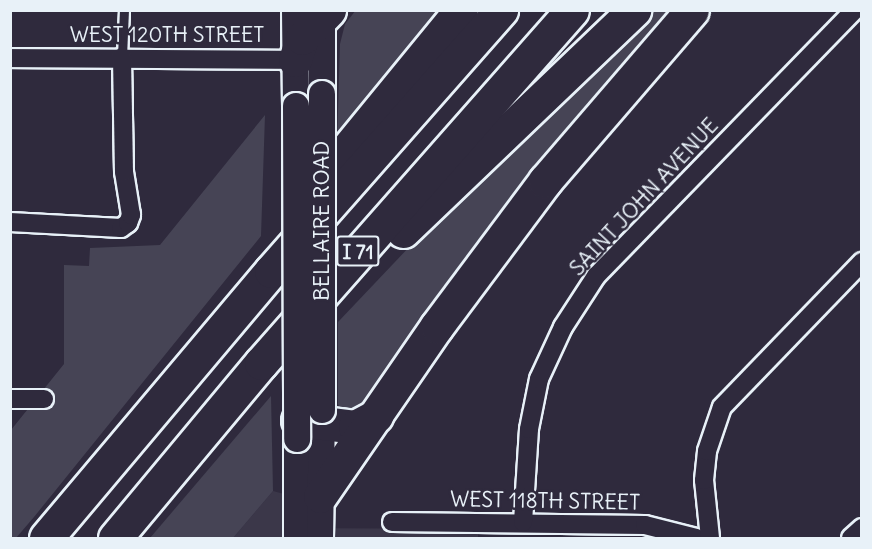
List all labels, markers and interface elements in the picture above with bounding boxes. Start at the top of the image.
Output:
street label: WEST 120TH STREET [70,22,264,48]
street label: SAINT JOHN AVENUE [564,113,724,281]
street label: BELLAIRE ROAD [309,141,335,301]
road number: I 71 [336,234,380,268]
street label: WEST 118TH STREET [450,487,640,515]

